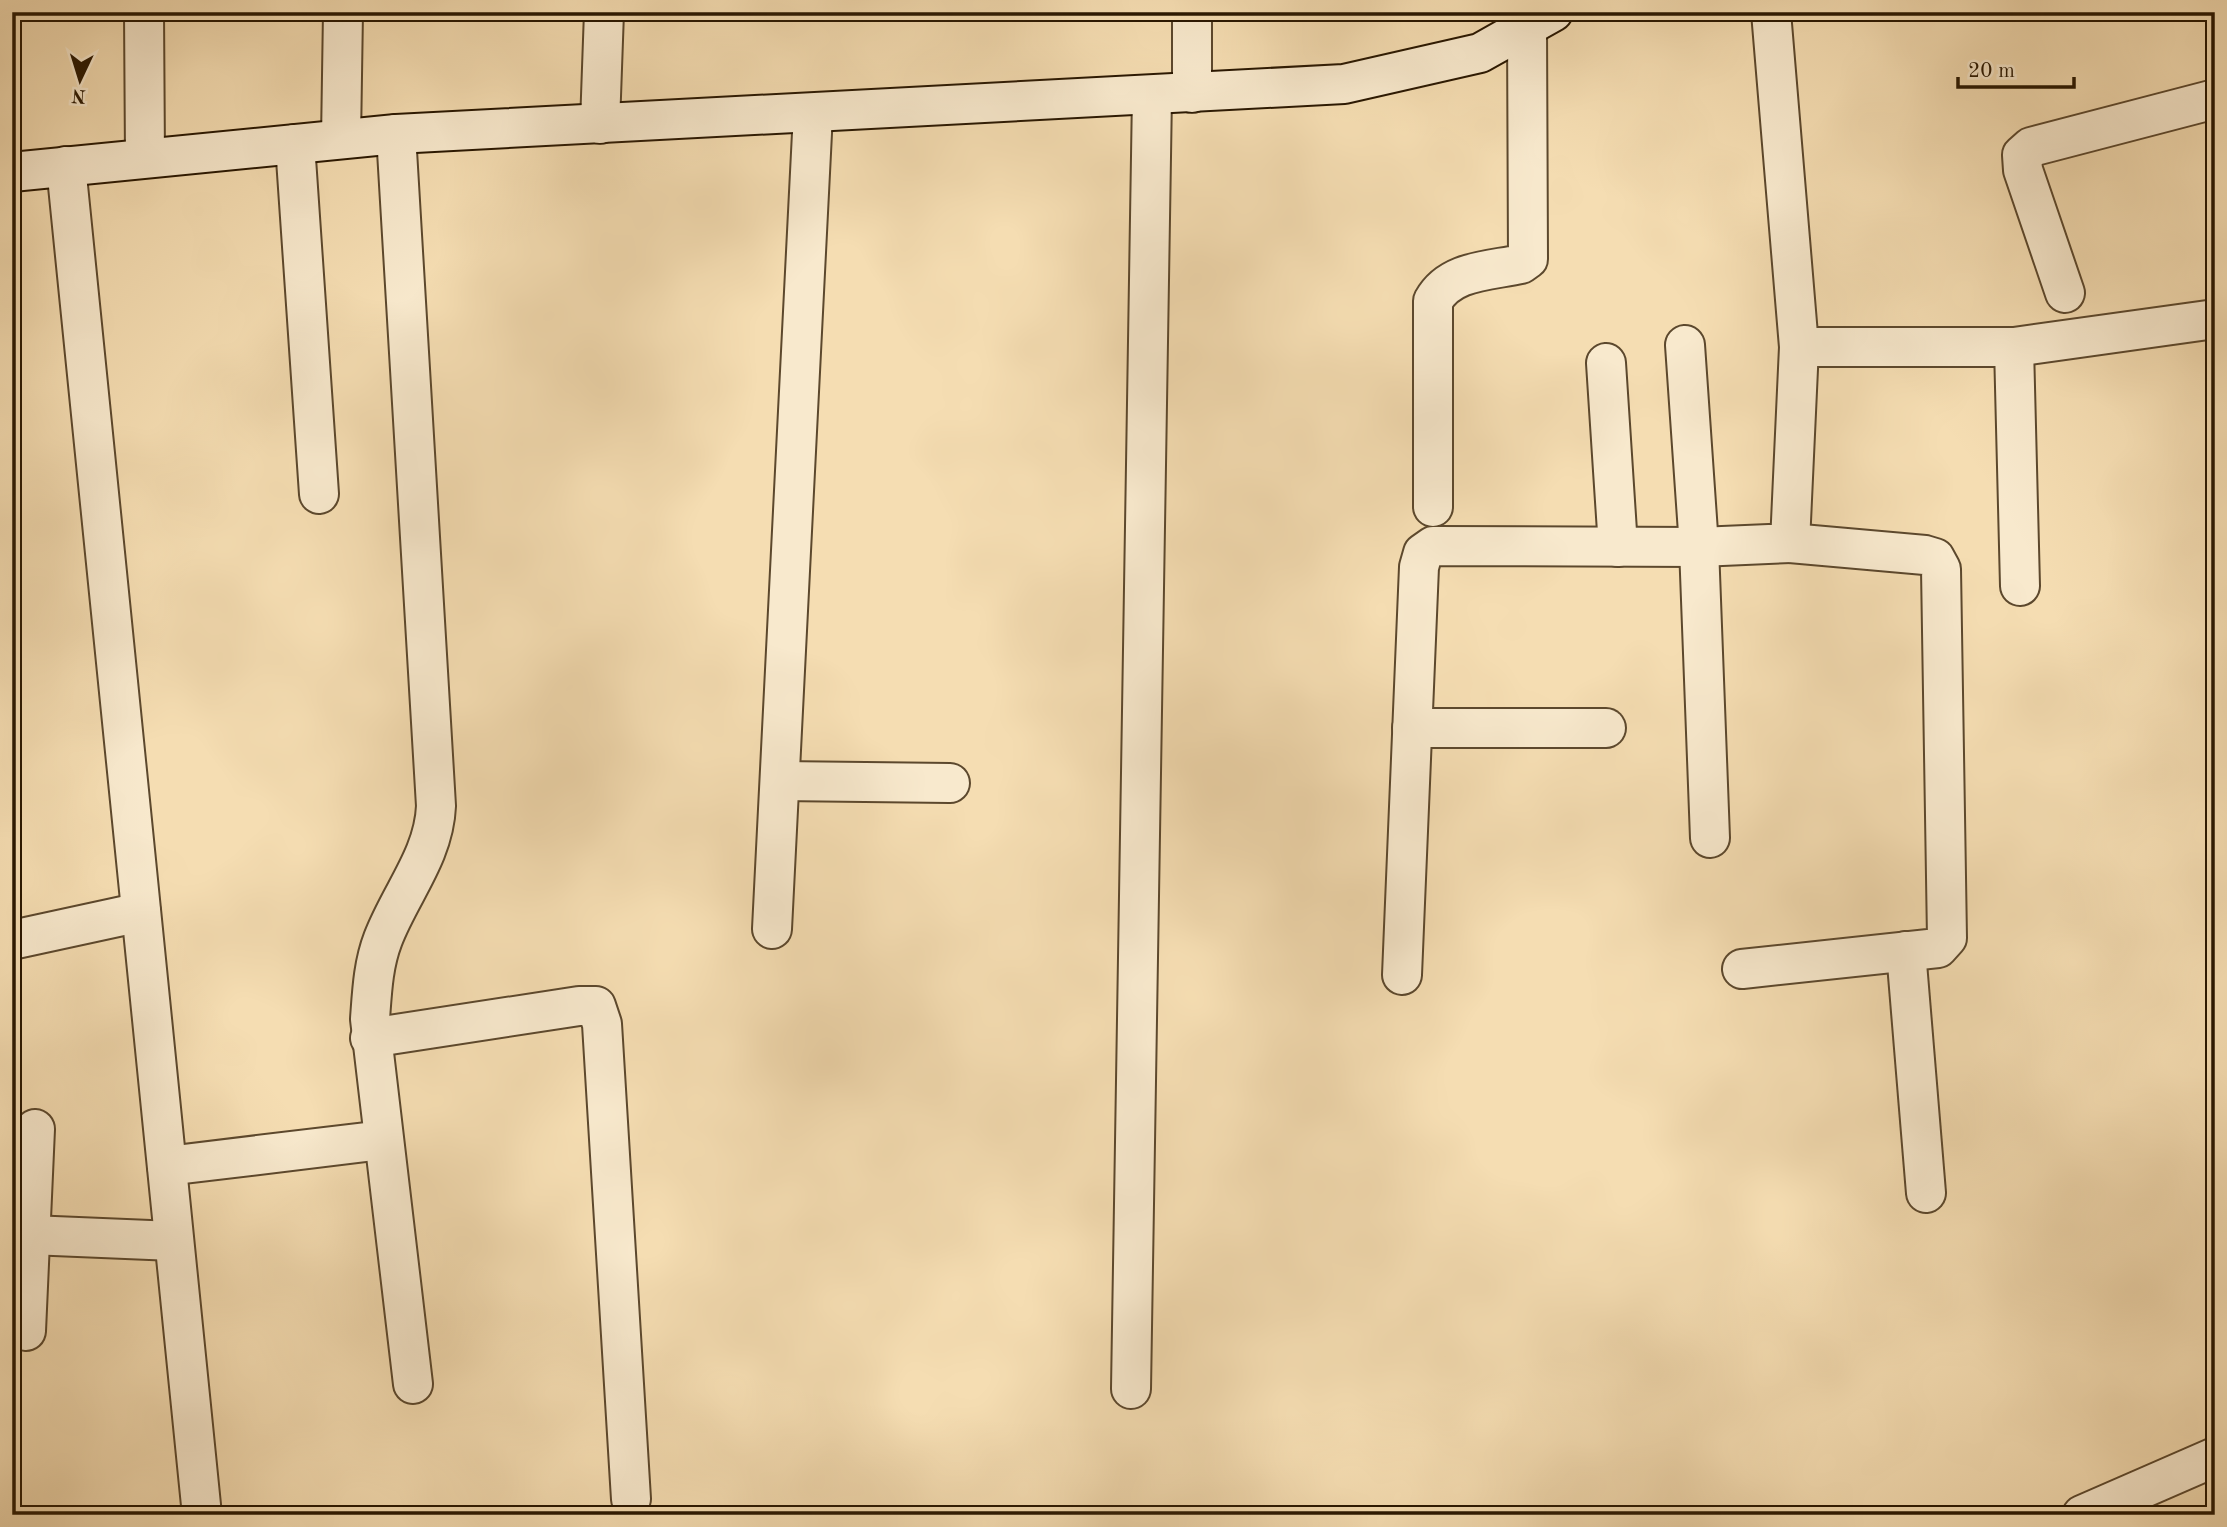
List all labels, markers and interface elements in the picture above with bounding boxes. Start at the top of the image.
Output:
north arrow [46,46,116,116]
scale bar [1958,46,2073,90]
text: 20 m [1968,61,2015,82]
text: N [71,84,87,104]

